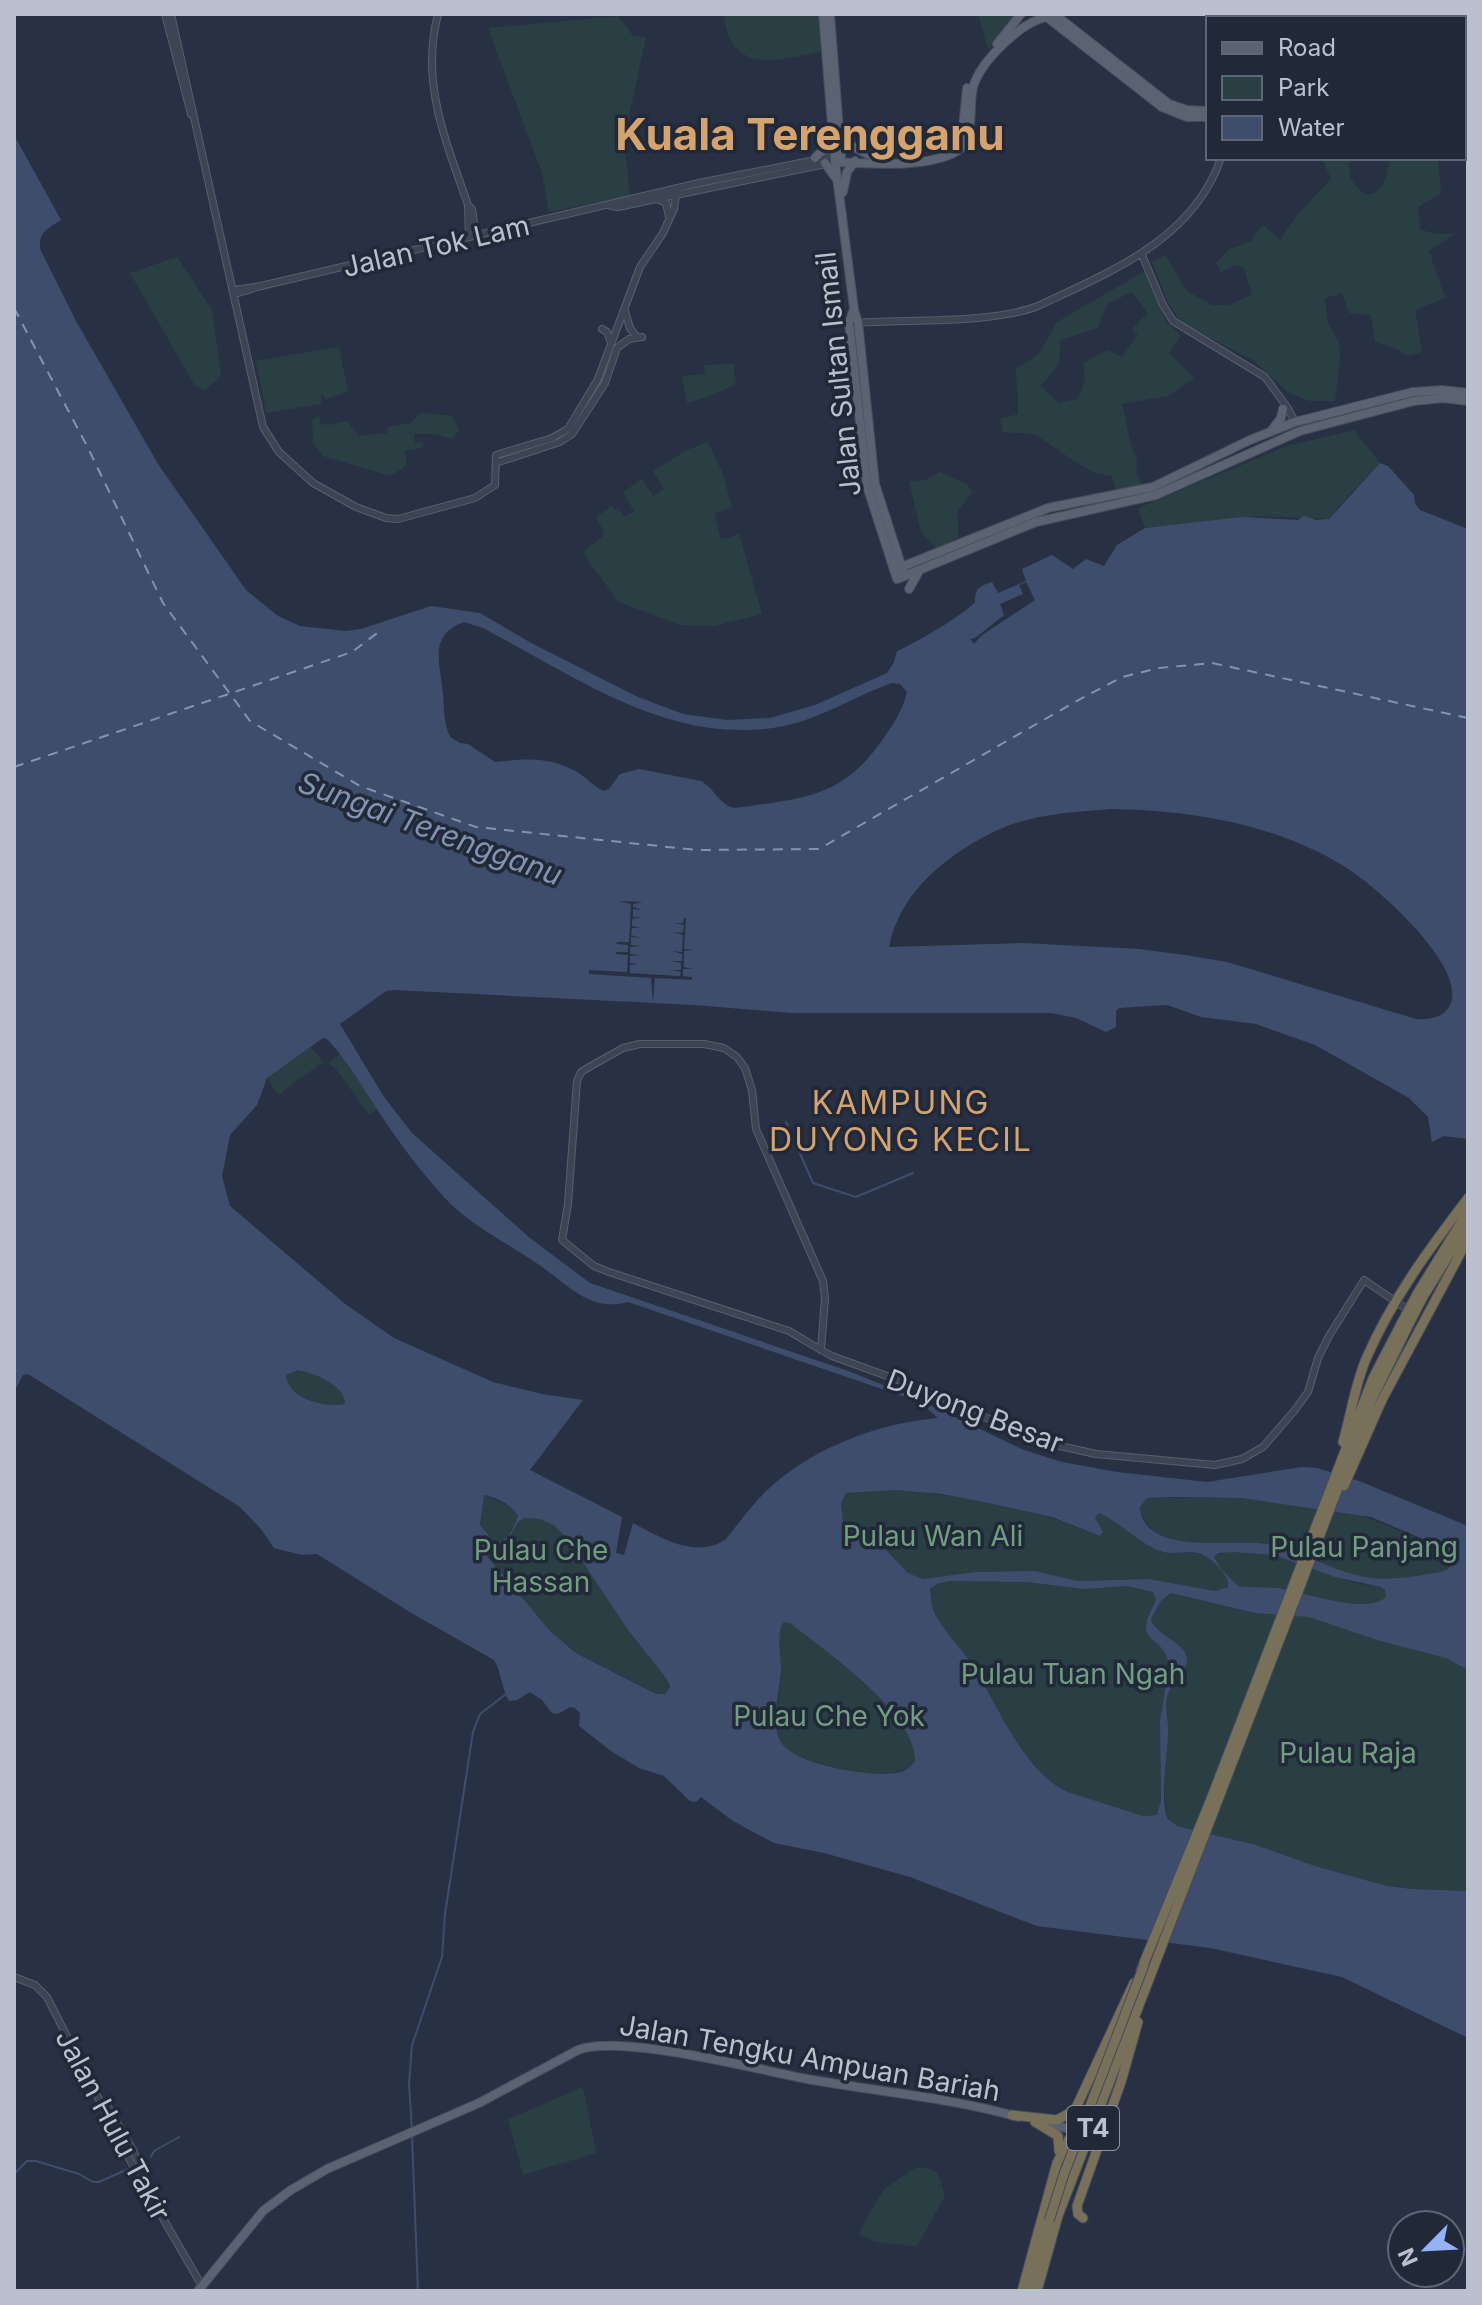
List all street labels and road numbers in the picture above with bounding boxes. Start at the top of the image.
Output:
street label: Jalan Tok Lam [339,208,533,284]
street label: Jalan Sultan Ismail [808,250,868,498]
street label: Duyong Besar [882,1362,1068,1460]
street label: Jalan Tengku Ampuan Bariah [617,2008,1003,2108]
street label: Jalan Hulu Takir [48,2024,178,2226]
road number: T4 [1067,2106,1119,2150]

